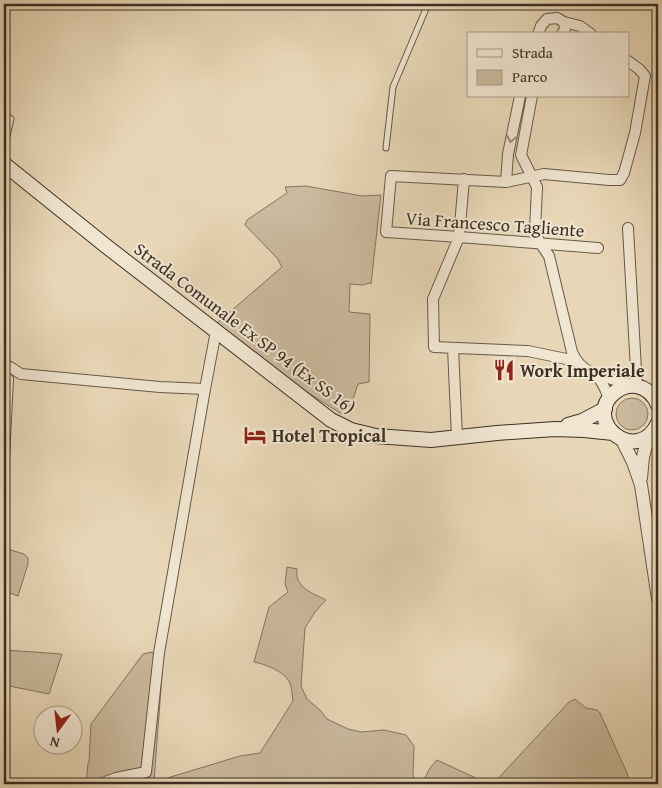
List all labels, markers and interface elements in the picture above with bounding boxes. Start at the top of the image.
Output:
legend [467,32,630,98]
text: Strada [512,42,553,63]
text: Parco [512,66,548,87]
one-way arrow [506,134,517,143]
street label: Via Francesco Tagliente [405,204,585,244]
street label: Strada Comunale Ex SP 94 (Ex SS 16) [129,236,361,420]
restaurant icon: Work Imperiale [491,357,517,383]
place label: Work Imperiale [520,357,645,384]
hotel icon: Hotel Tropical [242,422,268,448]
place label: Hotel Tropical [272,422,387,449]
north arrow [32,706,82,756]
text: N [47,732,62,753]

